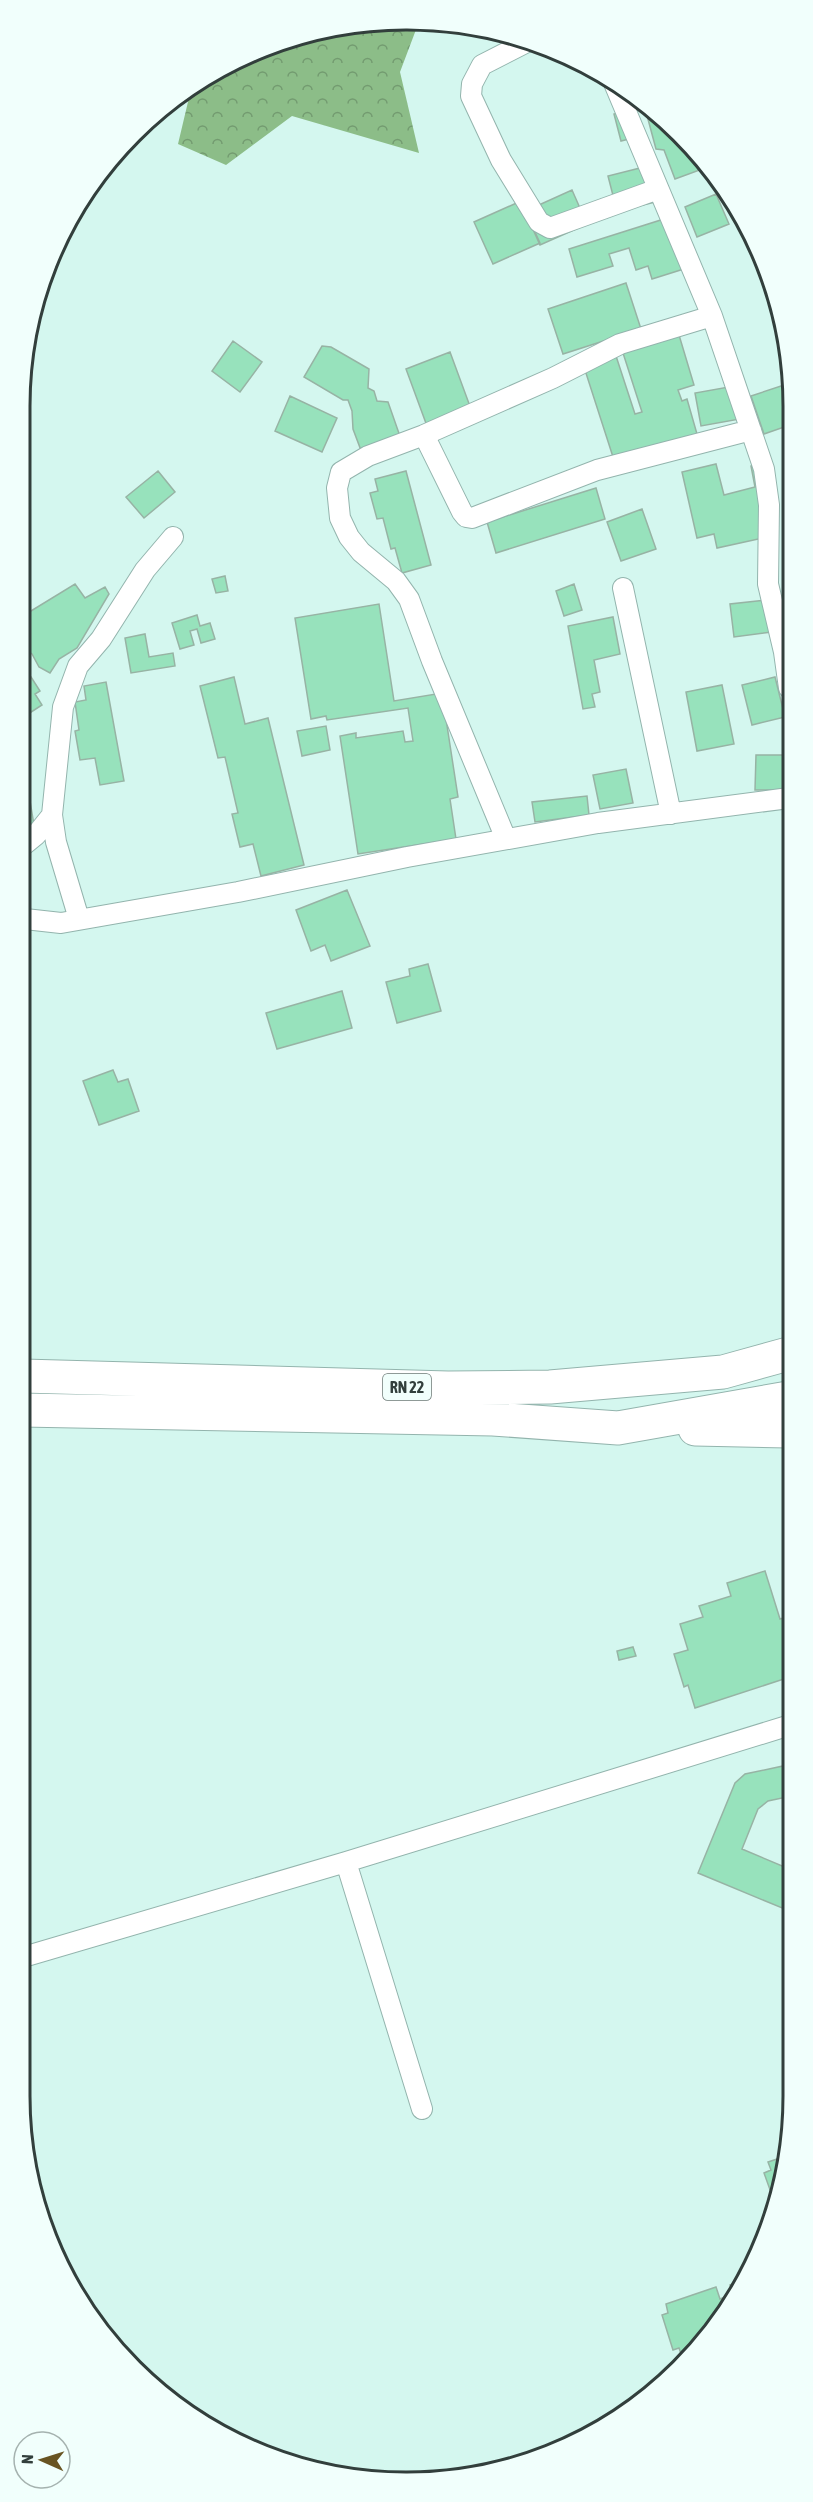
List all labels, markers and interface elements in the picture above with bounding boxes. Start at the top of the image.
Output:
road number: RN 22 [383,1374,431,1400]
north arrow [12,2430,72,2490]
text: N [18,2454,36,2464]

